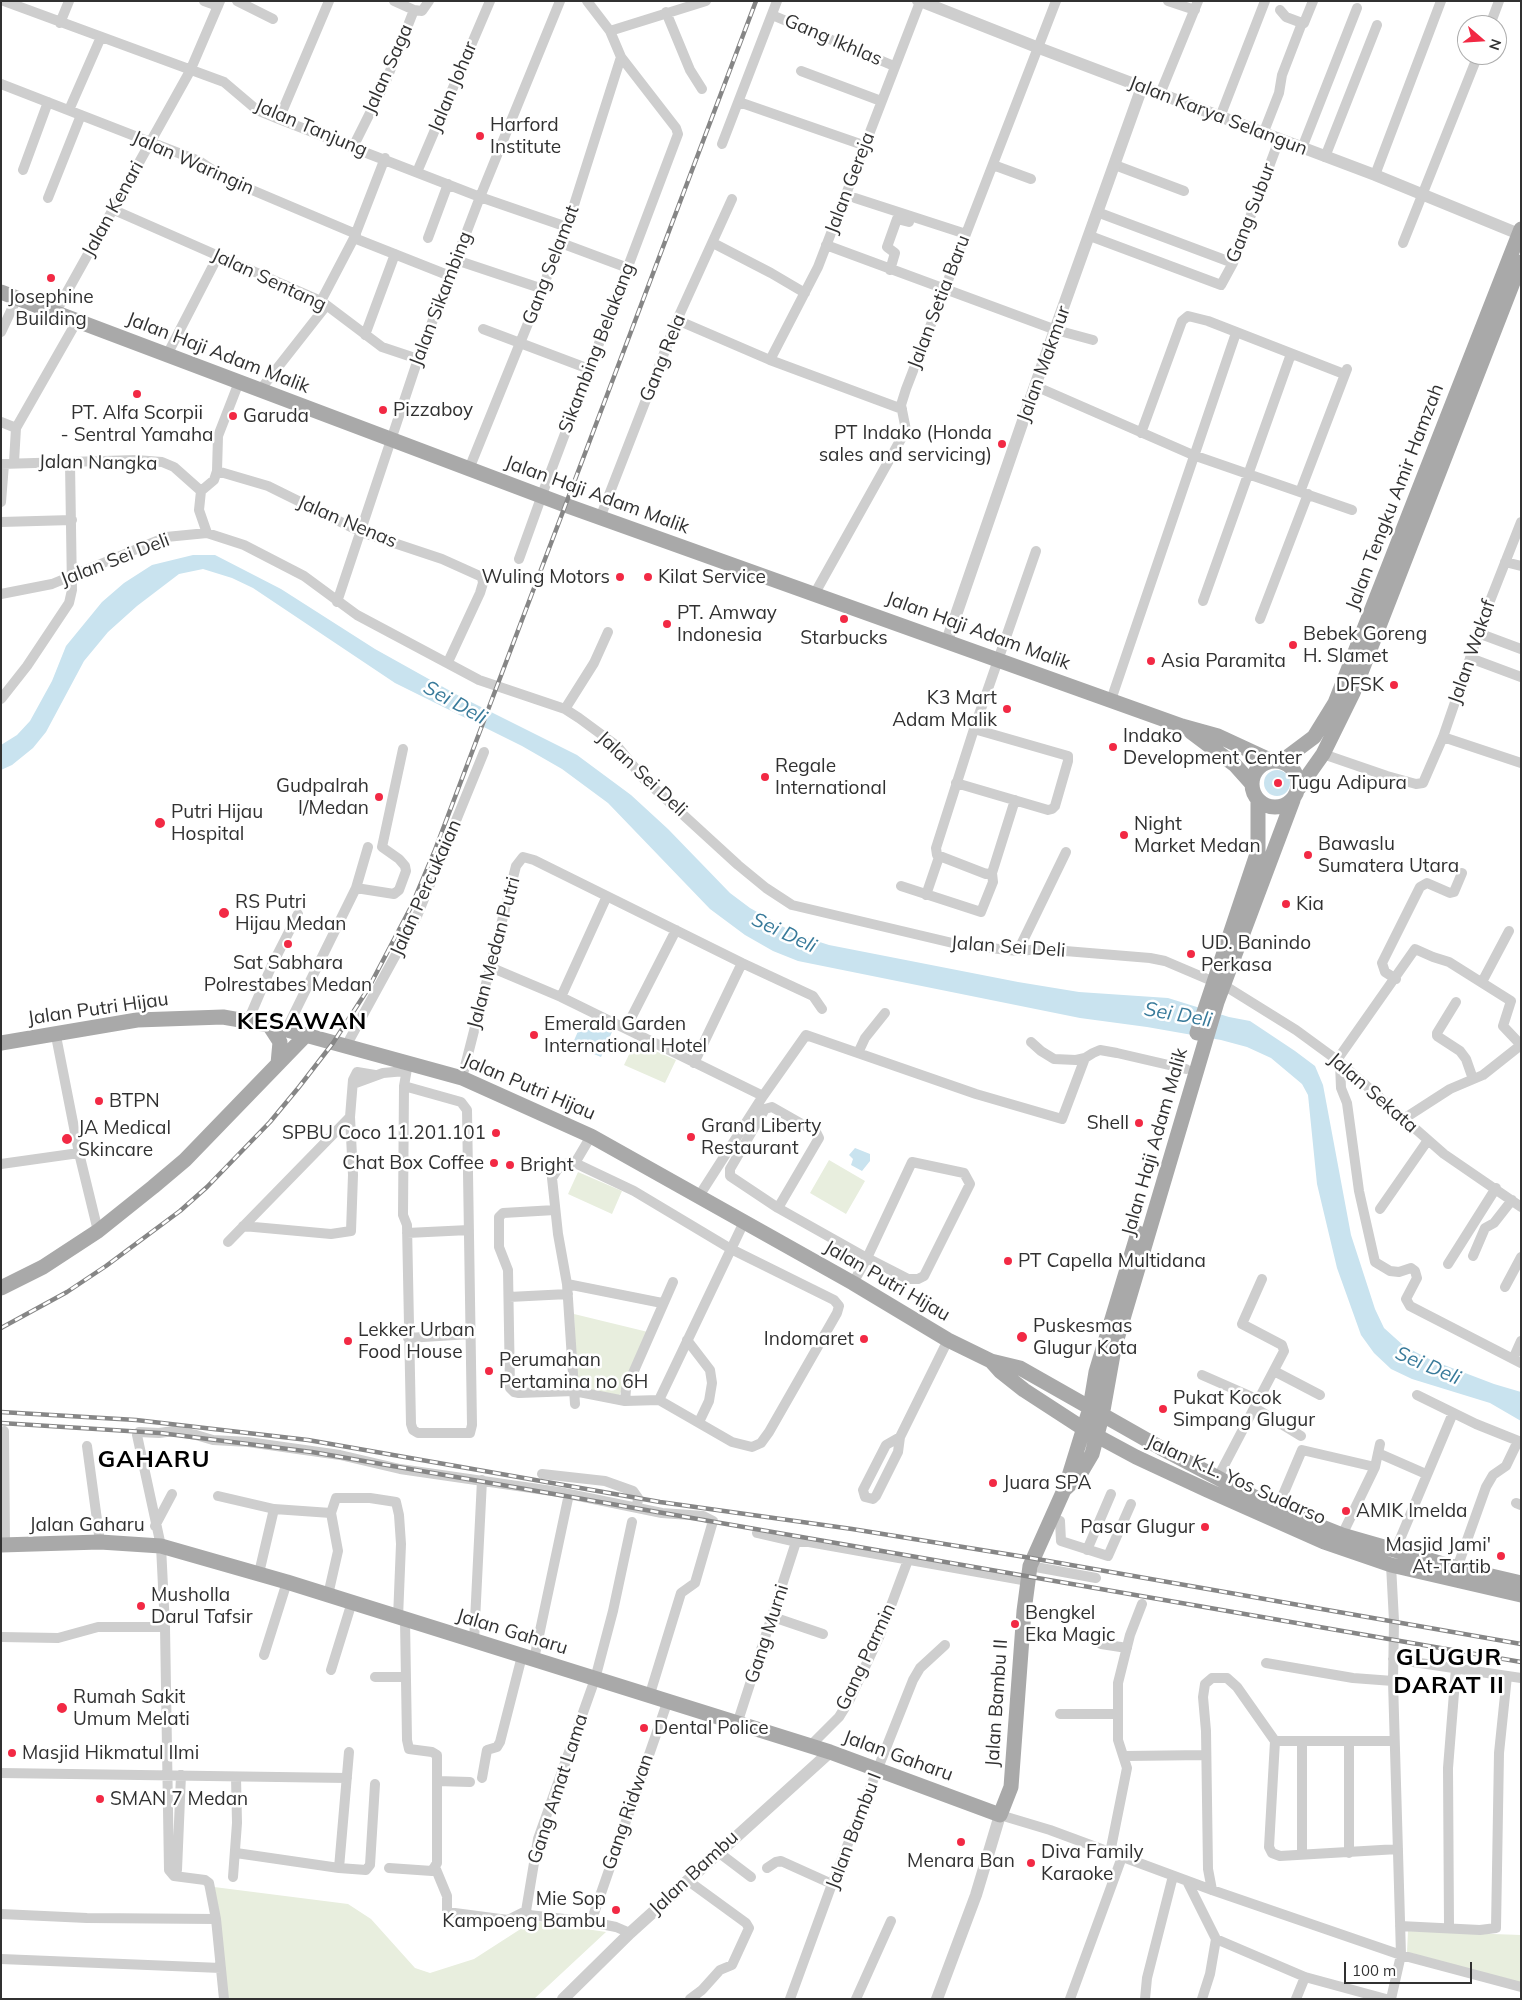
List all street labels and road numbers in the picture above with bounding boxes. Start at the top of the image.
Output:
street label: Gang Ikhlas [781,9,885,71]
street label: Jalan Saga [358,21,418,117]
street label: Jalan Johar [424,38,482,136]
street label: Jalan Karya Selangun [1125,71,1311,161]
street label: Jalan Tanjung [251,94,371,162]
street label: Jalan Waringin [129,126,257,200]
street label: Jalan Gereja [820,129,880,237]
street label: Jalan Kenari [77,157,149,261]
street label: Gang Subur [1222,160,1280,266]
street label: Gang Selamat [518,202,584,328]
street label: Jalan Sikambing [405,228,477,370]
street label: Jalan Setia Baru [903,232,975,372]
street label: Jalan Sentang [208,244,330,316]
street label: Sikambing Belakang [554,260,640,436]
street label: Jalan Makmur [1012,303,1076,425]
street label: Jalan Haji Adam Malik [123,308,313,398]
street label: Gang Rela [635,311,691,405]
street label: Jalan Tengku Amir Hamzah [1341,381,1449,613]
street label: Jalan Nangka [38,451,158,475]
street label: Jalan Haji Adam Malik [502,451,692,539]
street label: Jalan Nenas [294,491,400,553]
street label: Jalan Sei Deli [57,529,173,591]
street label: Jalan Haji Adam Malik [883,587,1073,675]
street label: Jalan Wakaf [1444,597,1500,707]
street label: Jalan Sei Deli [592,726,692,822]
street label: Jalan Percukaian [386,816,466,960]
street label: Jalan Medan Putri [463,874,525,1032]
street label: Jalan Sei Deli [950,932,1066,962]
street label: Jalan Putri Hijau [26,988,170,1030]
street label: Jalan Haji Adam Malik [1117,1045,1193,1239]
street label: Jalan Sekata [1324,1048,1422,1138]
street label: Jalan Putri Hijau [459,1049,599,1125]
street label: Jalan Putri Hijau [820,1236,954,1326]
street label: Jalan K.L. Yos Sudarso [1143,1430,1329,1530]
street label: Jalan Gaharu [29,1514,145,1536]
street label: Gang Murni [740,1582,794,1686]
street label: Gang Parmin [831,1600,901,1714]
street label: Jalan Gaharu [454,1604,570,1660]
street label: Jalan Bambu II [981,1638,1013,1768]
street label: Gang Amat Lama [523,1711,593,1867]
street label: Jalan Gaharu [840,1726,956,1786]
street label: Gang Ridwan [598,1751,658,1873]
street label: Jalan Bambu I [821,1770,887,1892]
street label: Jalan Bambu [645,1826,743,1920]

